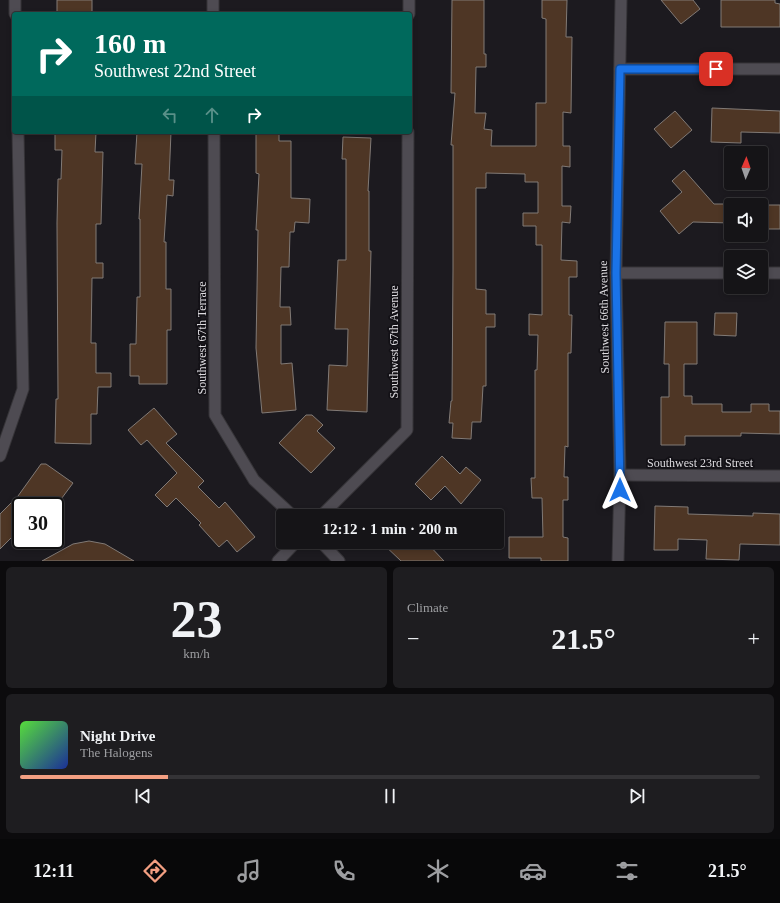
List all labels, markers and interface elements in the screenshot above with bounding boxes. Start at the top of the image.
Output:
icon: right [28,28,80,80]
text: 160 m [94,28,166,59]
pin [699,52,733,86]
icon: arrive [705,58,727,80]
text: Southwest 22nd Street [94,61,256,81]
icon: left [159,104,181,126]
icon: ahead [201,104,223,126]
icon: right [243,104,265,126]
north arrow [724,146,768,190]
map controls [724,146,768,294]
button: sound [724,198,768,242]
button: layers [724,250,768,294]
street label: Southwest 66th Avenue [596,260,612,374]
street label: Southwest 67th Terrace [195,282,209,394]
street label: Southwest 67th Avenue [387,285,401,399]
street label: Southwest 23rd Street [647,456,754,470]
position arrow [599,469,641,511]
speed limit sign: 30 [12,497,64,549]
text: 12:12 · 1 min · 200 m [323,521,458,537]
text: 23 [171,591,223,648]
text: Climate [407,600,448,615]
text: 21.5° [551,622,616,655]
text: − [407,626,419,651]
text: + [748,626,760,651]
text: km/h [183,646,210,661]
text: Night Drive [80,728,155,744]
text: The Halogens [80,745,153,760]
icon: previous [132,785,154,807]
icon: pause [379,785,401,807]
icon: next [626,785,648,807]
icon: directions [141,857,169,885]
icon: music [235,857,263,885]
icon: phone [330,857,358,885]
icon: climate [424,857,452,885]
icon: car [519,857,547,885]
icon: filters [613,857,641,885]
text: 12:11 [33,861,74,881]
text: 21.5° [708,861,747,881]

